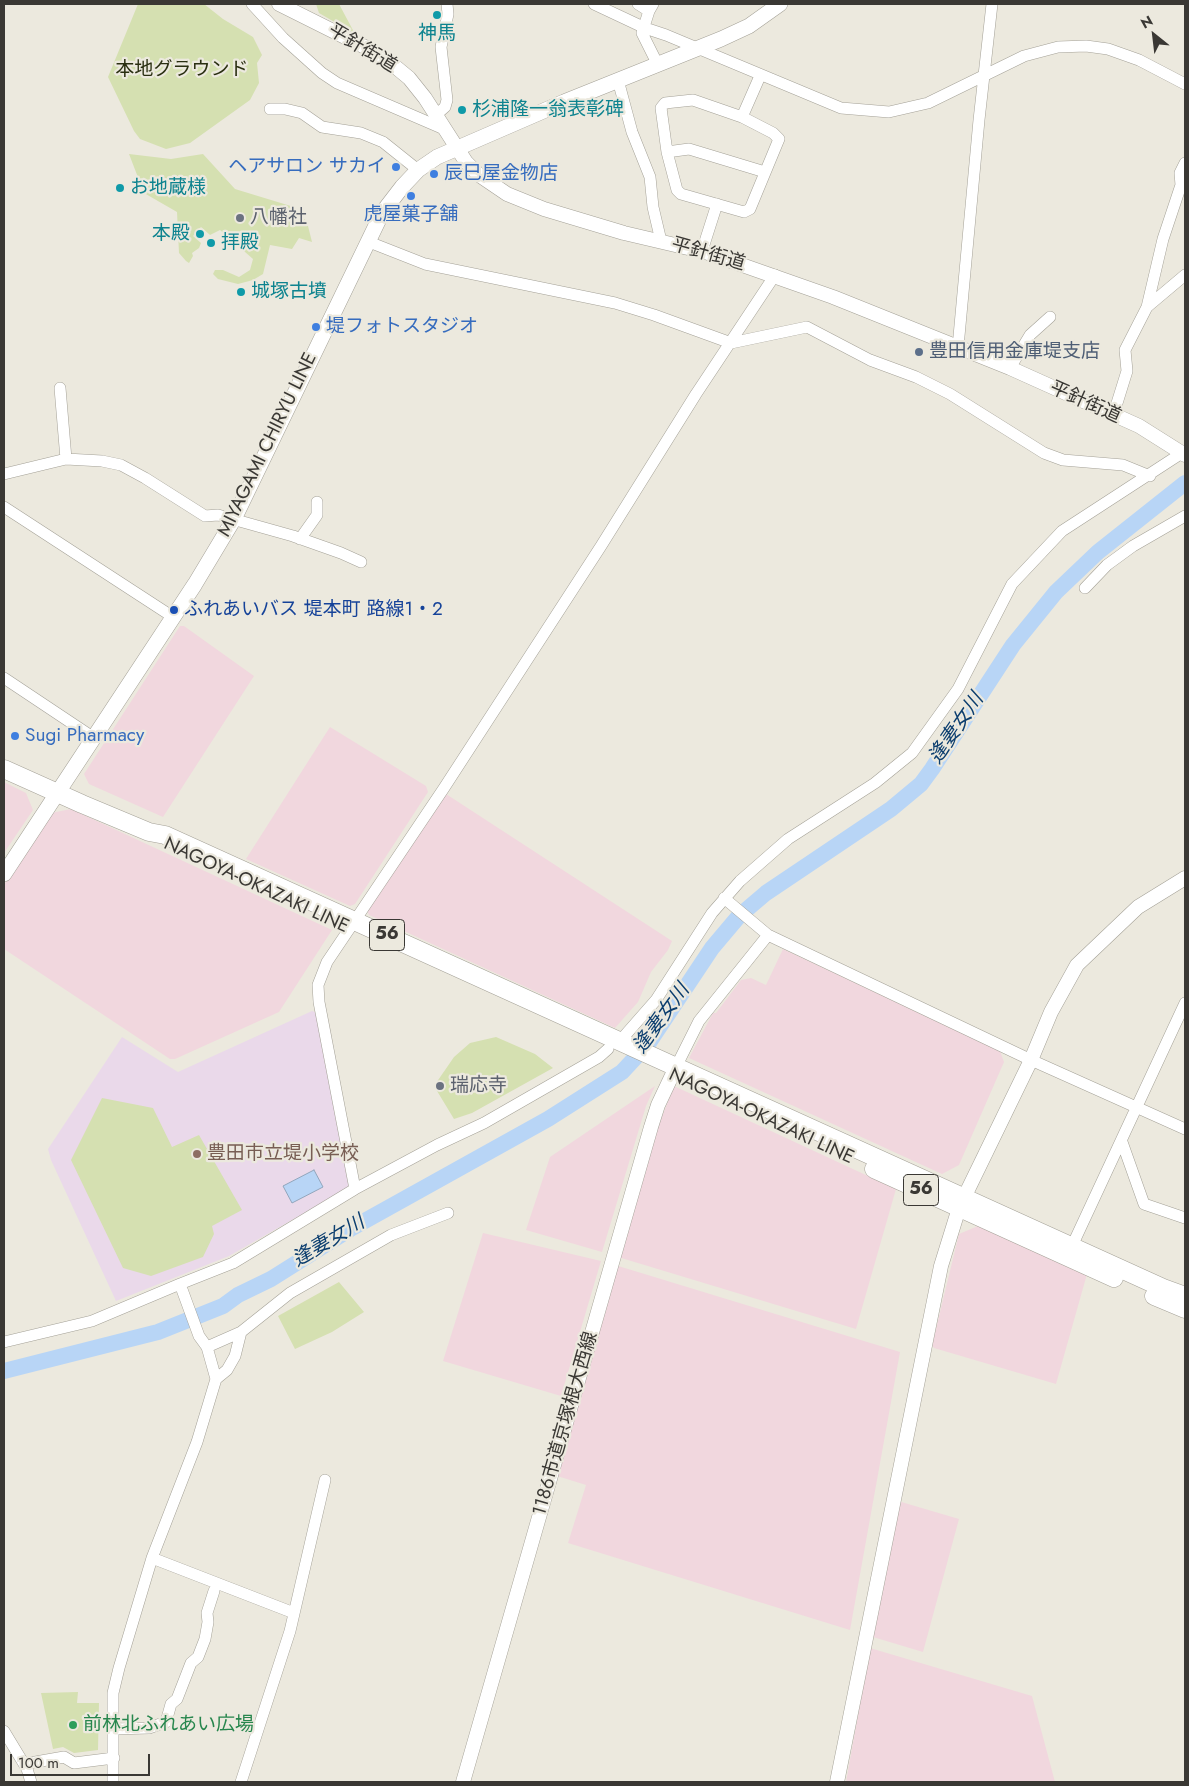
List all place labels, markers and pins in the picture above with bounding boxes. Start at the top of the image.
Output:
marker: 神馬 [431,9,443,21]
place label: 神馬 [418,23,456,45]
place label: 杉浦隆一翁表彰碑 [472,99,624,121]
marker: 杉浦隆一翁表彰碑 [456,104,468,116]
place label: ヘアサロン サカイ [228,156,386,178]
marker: ヘアサロン サカイ [390,161,402,173]
place label: 辰巳屋金物店 [444,163,558,185]
marker: 辰巳屋金物店 [428,168,440,180]
place label: お地蔵様 [130,177,206,199]
marker: お地蔵様 [114,182,126,194]
marker: 虎屋菓子舗 [405,190,417,202]
place label: 虎屋菓子舗 [364,204,458,226]
place label: 八幡社 [250,207,307,229]
marker: 八幡社 [234,212,246,224]
place label: 本殿 [152,223,190,245]
marker: 本殿 [194,228,206,240]
place label: 拝殿 [221,232,259,254]
marker: 拝殿 [205,237,217,249]
place label: 城塚古墳 [251,281,327,303]
marker: 城塚古墳 [235,286,247,298]
place label: 堤フォトスタジオ [326,316,478,338]
marker: 堤フォトスタジオ [310,321,322,333]
place label: 豊田信用金庫堤支店 [929,341,1100,363]
marker: 豊田信用金庫堤支店 [913,346,925,358]
place label: ふれあいバス 堤本町 路線1・2 [184,599,443,621]
marker: ふれあいバス 堤本町 路線1・2 [168,604,180,616]
place label: Sugi Pharmacy [25,725,144,747]
marker: Sugi Pharmacy [9,730,21,742]
place label: 瑞応寺 [450,1075,507,1097]
marker: 瑞応寺 [434,1080,446,1092]
place label: 豊田市立堤小学校 [207,1143,359,1165]
marker: 豊田市立堤小学校 [191,1148,203,1160]
place label: 前林北ふれあい広場 [83,1714,254,1736]
marker: 前林北ふれあい広場 [67,1719,79,1731]

